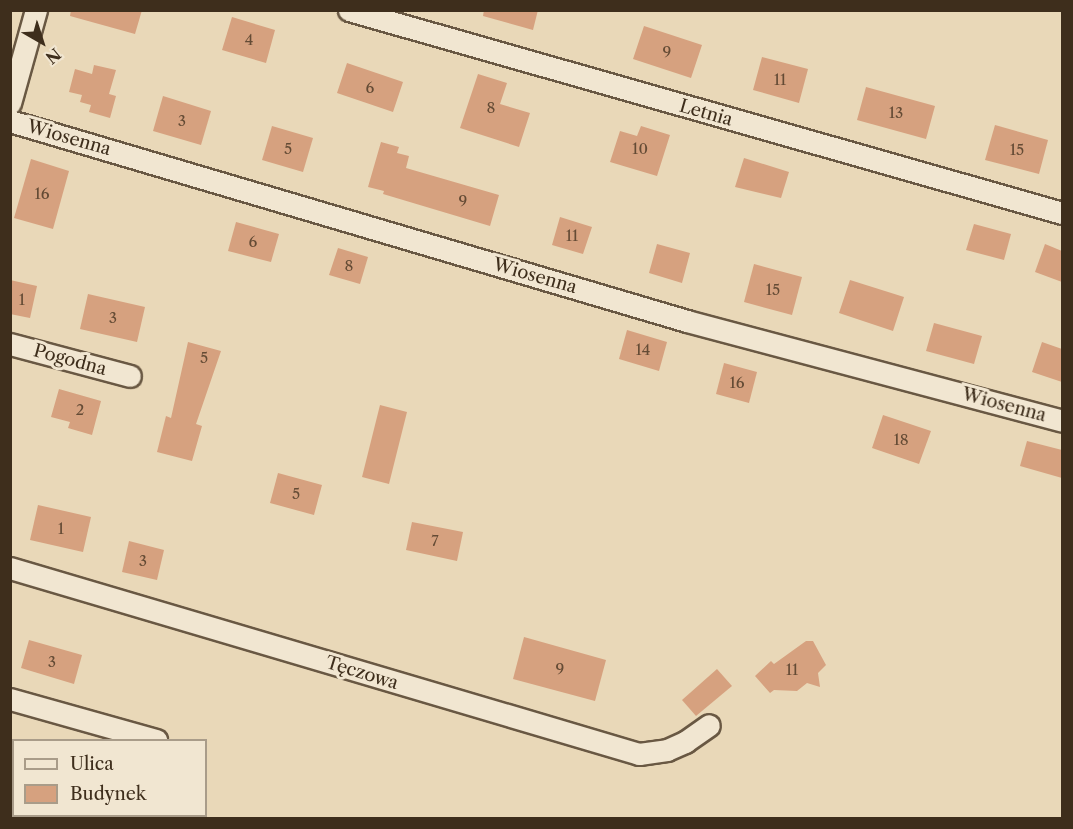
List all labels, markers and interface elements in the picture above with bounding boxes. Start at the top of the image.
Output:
north arrow [12,12,72,72]
house number: 4 [245,31,253,49]
house number: 9 [663,43,671,61]
text: N [42,44,65,68]
house number: 11 [774,71,786,89]
house number: 6 [366,79,374,97]
street label: Letnia [677,95,735,131]
house number: 8 [487,99,495,117]
house number: 13 [889,104,903,122]
house number: 3 [178,112,186,130]
street label: Wiosenna [25,116,113,160]
house number: 5 [284,140,292,158]
house number: 10 [632,140,648,158]
house number: 15 [1010,141,1024,159]
house number: 16 [34,185,50,203]
house number: 9 [459,192,467,210]
house number: 11 [566,227,578,245]
house number: 6 [249,233,257,251]
street label: Wiosenna [491,254,579,298]
house number: 8 [345,257,353,275]
house number: 15 [766,281,780,299]
house number: 1 [19,291,25,309]
house number: 3 [109,309,117,327]
street label: Pogodna [31,340,109,380]
house number: 14 [636,341,650,359]
house number: 5 [200,349,208,367]
house number: 16 [729,374,745,392]
street label: Wiosenna [960,383,1048,427]
house number: 2 [76,401,84,419]
house number: 18 [893,431,909,449]
house number: 5 [292,485,300,503]
house number: 1 [58,520,64,538]
house number: 7 [431,532,439,550]
house number: 3 [139,552,147,570]
street label: Tęczowa [323,652,401,694]
house number: 3 [48,653,56,671]
house number: 9 [556,660,564,678]
house number: 11 [786,661,798,679]
legend [12,739,207,817]
text: Ulica [70,753,114,775]
text: Budynek [70,783,146,805]

